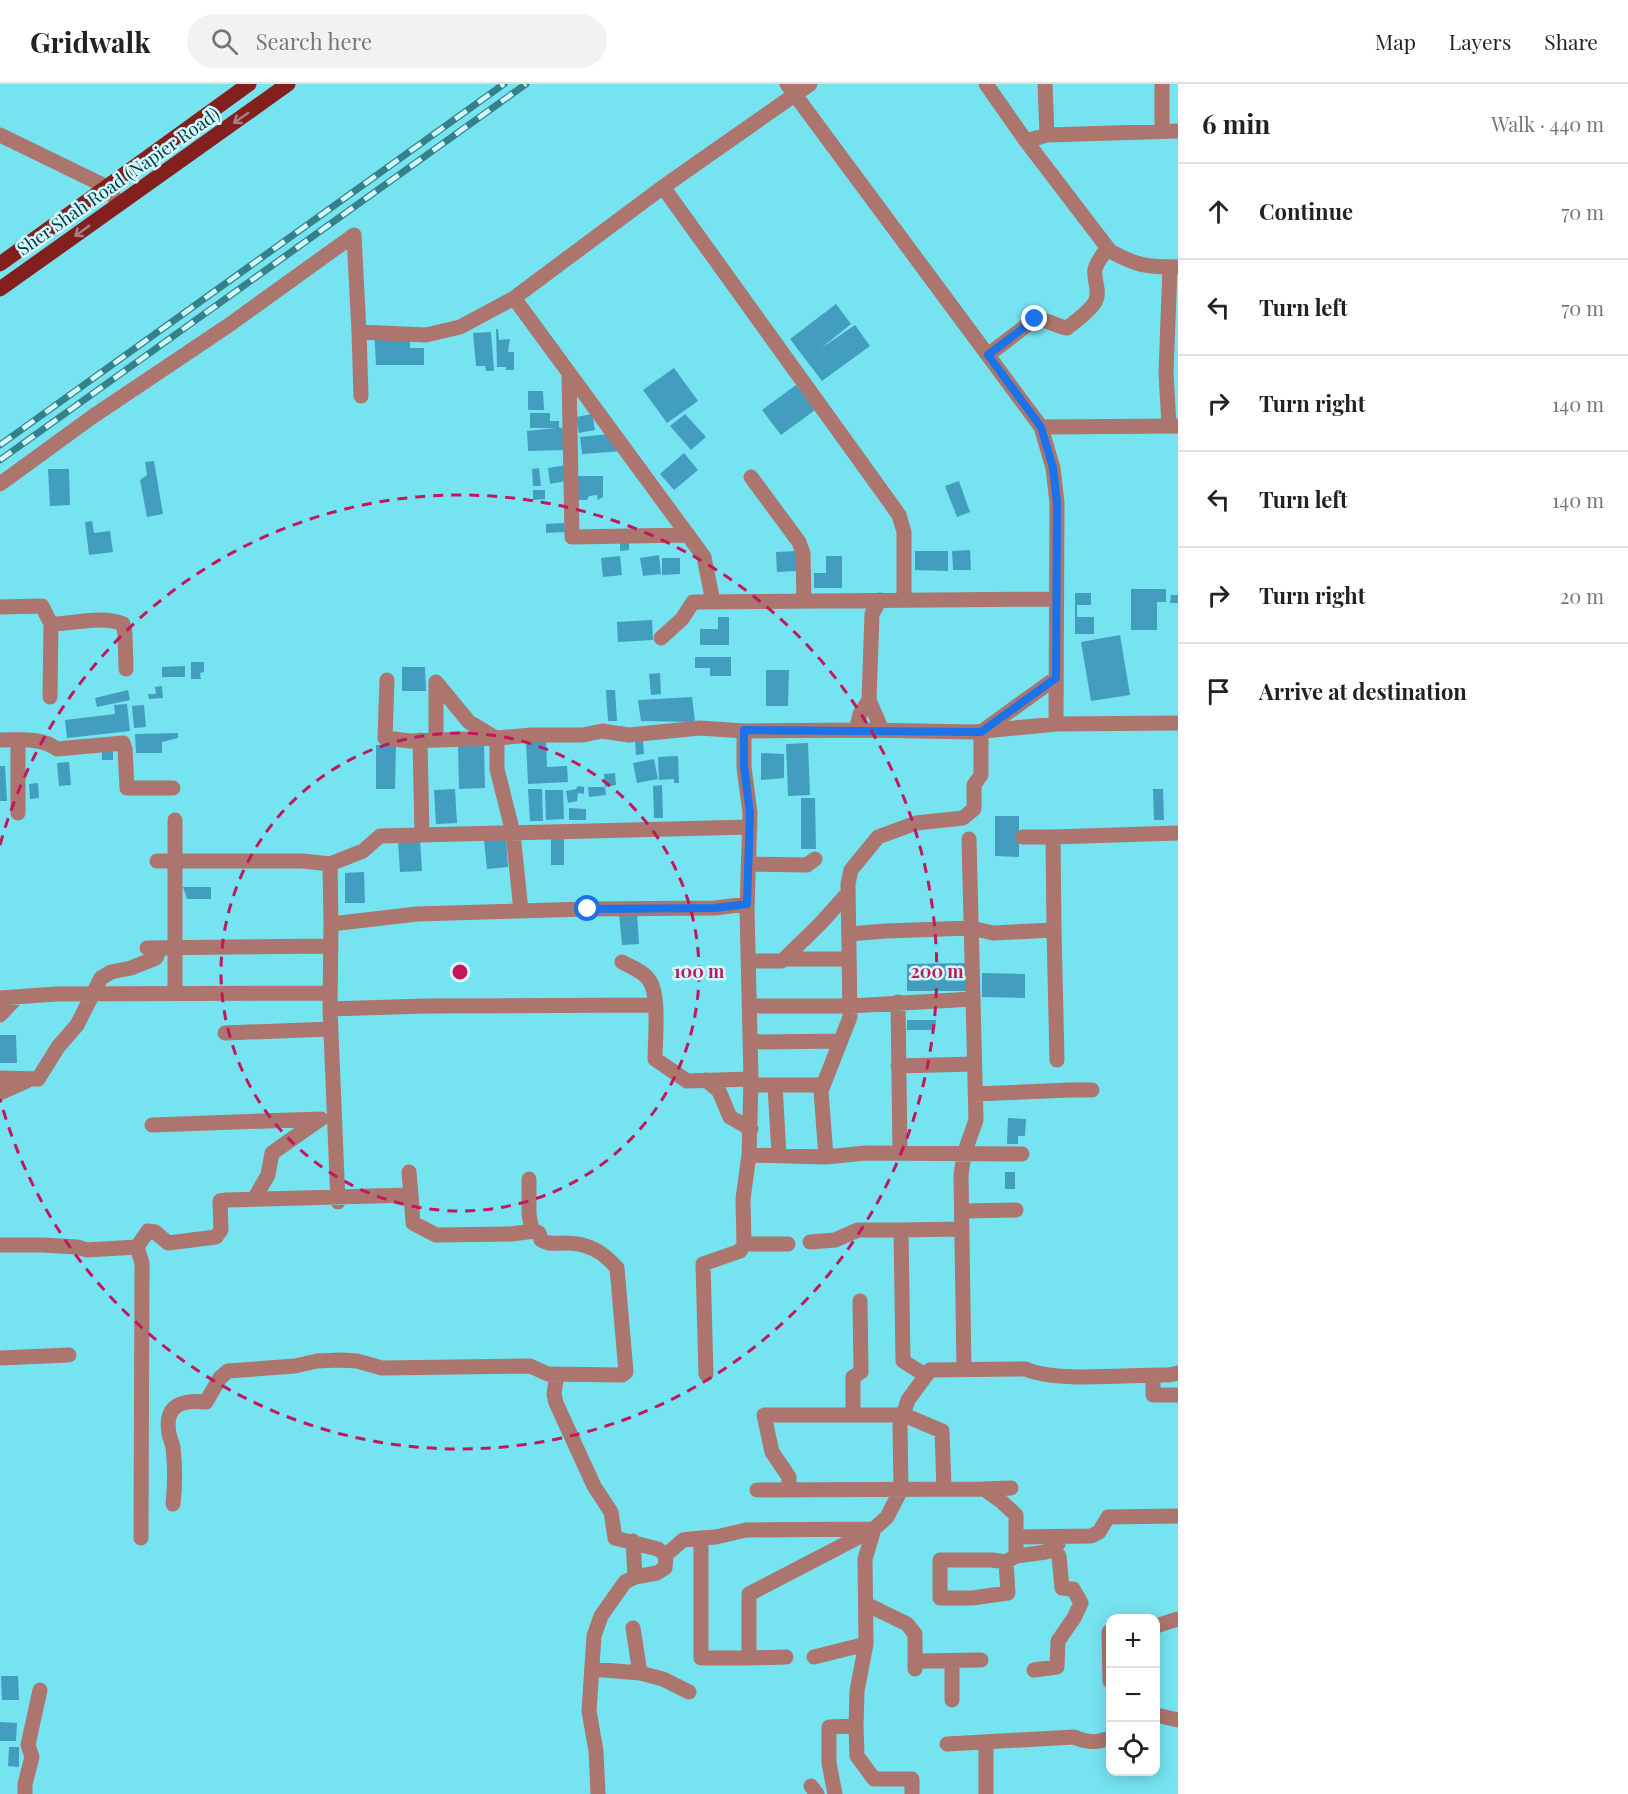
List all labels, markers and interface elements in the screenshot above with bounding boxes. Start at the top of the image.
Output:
search box [187,14,607,68]
text: Gridwalk [30,23,151,60]
icon: search [208,25,241,58]
text: Search here [256,26,372,56]
text: Map [1375,27,1416,55]
text: Layers [1449,27,1511,55]
text: Share [1544,27,1598,55]
street label: Sher Shah Road (Napier Road) [12,102,224,260]
text: 6 min [1202,106,1270,141]
text: Walk · 440 m [1491,110,1604,137]
one-way arrow [233,112,249,124]
icon: ahead [1202,195,1235,228]
text: Continue [1259,196,1353,226]
text: 70 m [1561,198,1604,225]
one-way arrow [74,224,90,237]
icon: left [1202,291,1235,324]
text: Turn left [1259,292,1348,322]
text: 70 m [1561,294,1604,321]
route end [1021,305,1047,331]
icon: right [1202,387,1235,420]
text: Turn right [1259,388,1365,418]
text: 140 m [1552,390,1604,417]
icon: left [1202,483,1235,516]
text: Turn left [1259,484,1348,514]
text: 140 m [1552,486,1604,513]
icon: right [1202,579,1235,612]
text: Turn right [1259,580,1365,610]
text: 20 m [1560,582,1604,609]
icon: arrive [1202,675,1235,708]
text: Arrive at destination [1259,676,1467,706]
route start [574,895,600,921]
text: 100 m [674,959,725,983]
text: 200 m [910,959,964,983]
centre of rings [450,962,470,982]
map controls [1106,1614,1160,1776]
button: + [1106,1614,1160,1668]
button: − [1106,1668,1160,1722]
button: locate [1106,1722,1160,1776]

